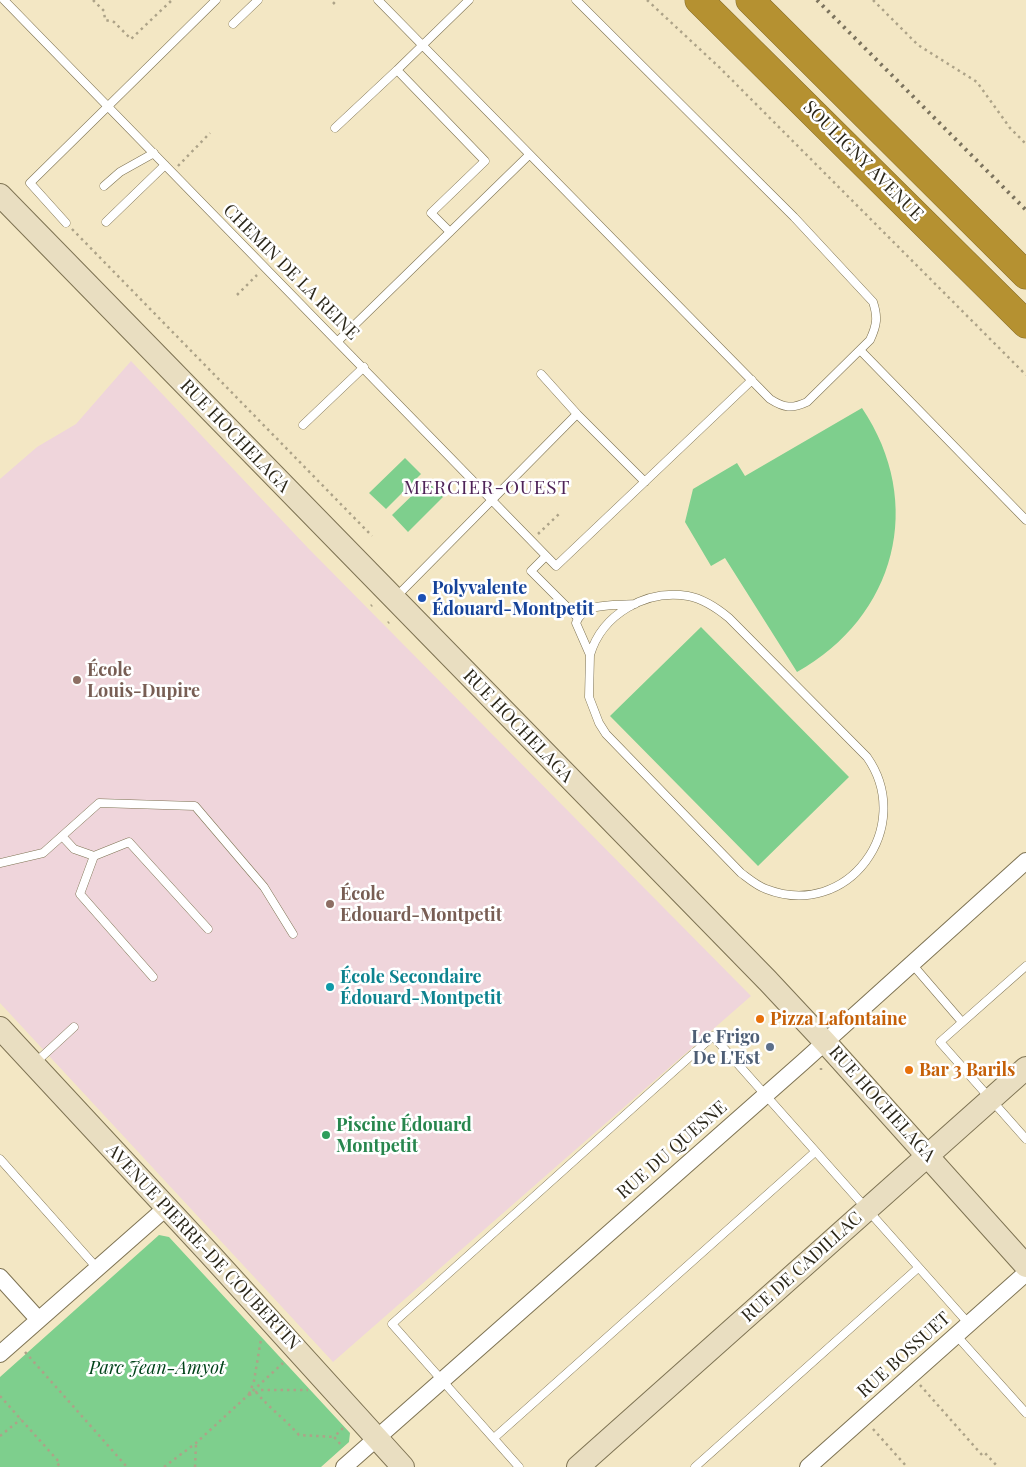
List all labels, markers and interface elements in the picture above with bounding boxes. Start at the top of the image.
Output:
street label: SOULIGNY AVENUE [798,96,928,226]
street label: CHEMIN DE LA REINE [219,200,363,344]
street label: RUE HOCHELAGA [176,375,294,497]
district label: MERCIER-OUEST [402,477,572,499]
place label: Polyvalente Édouard-Montpetit [432,577,594,620]
marker: Polyvalente Édouard-Montpetit [416,592,428,604]
place label: École Louis-Dupire [87,659,200,702]
street label: RUE HOCHELAGA [459,665,577,787]
marker: École Louis-Dupire [71,674,83,686]
place label: École Edouard-Montpetit [340,883,502,926]
marker: École Edouard-Montpetit [324,898,336,910]
place label: École Secondaire Édouard-Montpetit [340,966,502,1009]
marker: École Secondaire Édouard-Montpetit [324,981,336,993]
place label: Pizza Lafontaine [770,1008,907,1030]
marker: Pizza Lafontaine [754,1013,766,1025]
place label: Le Frigo De L'Est [691,1026,760,1068]
marker: Le Frigo De L'Est [764,1041,776,1053]
street label: RUE HOCHELAGA [824,1041,940,1167]
place label: Bar 3 Barils [919,1059,1015,1081]
marker: Bar 3 Barils [903,1064,915,1076]
street label: RUE DU QUESNE [613,1096,731,1204]
place label: Piscine Édouard Montpetit [336,1114,472,1156]
marker: Piscine Édouard Montpetit [320,1129,332,1141]
street label: AVENUE PIERRE-DE COUBERTIN [102,1140,304,1354]
street label: RUE DE CADILLAC [737,1207,867,1327]
street label: RUE BOSSUET [853,1308,955,1402]
park label: Parc Jean-Amyot [89,1357,225,1379]

